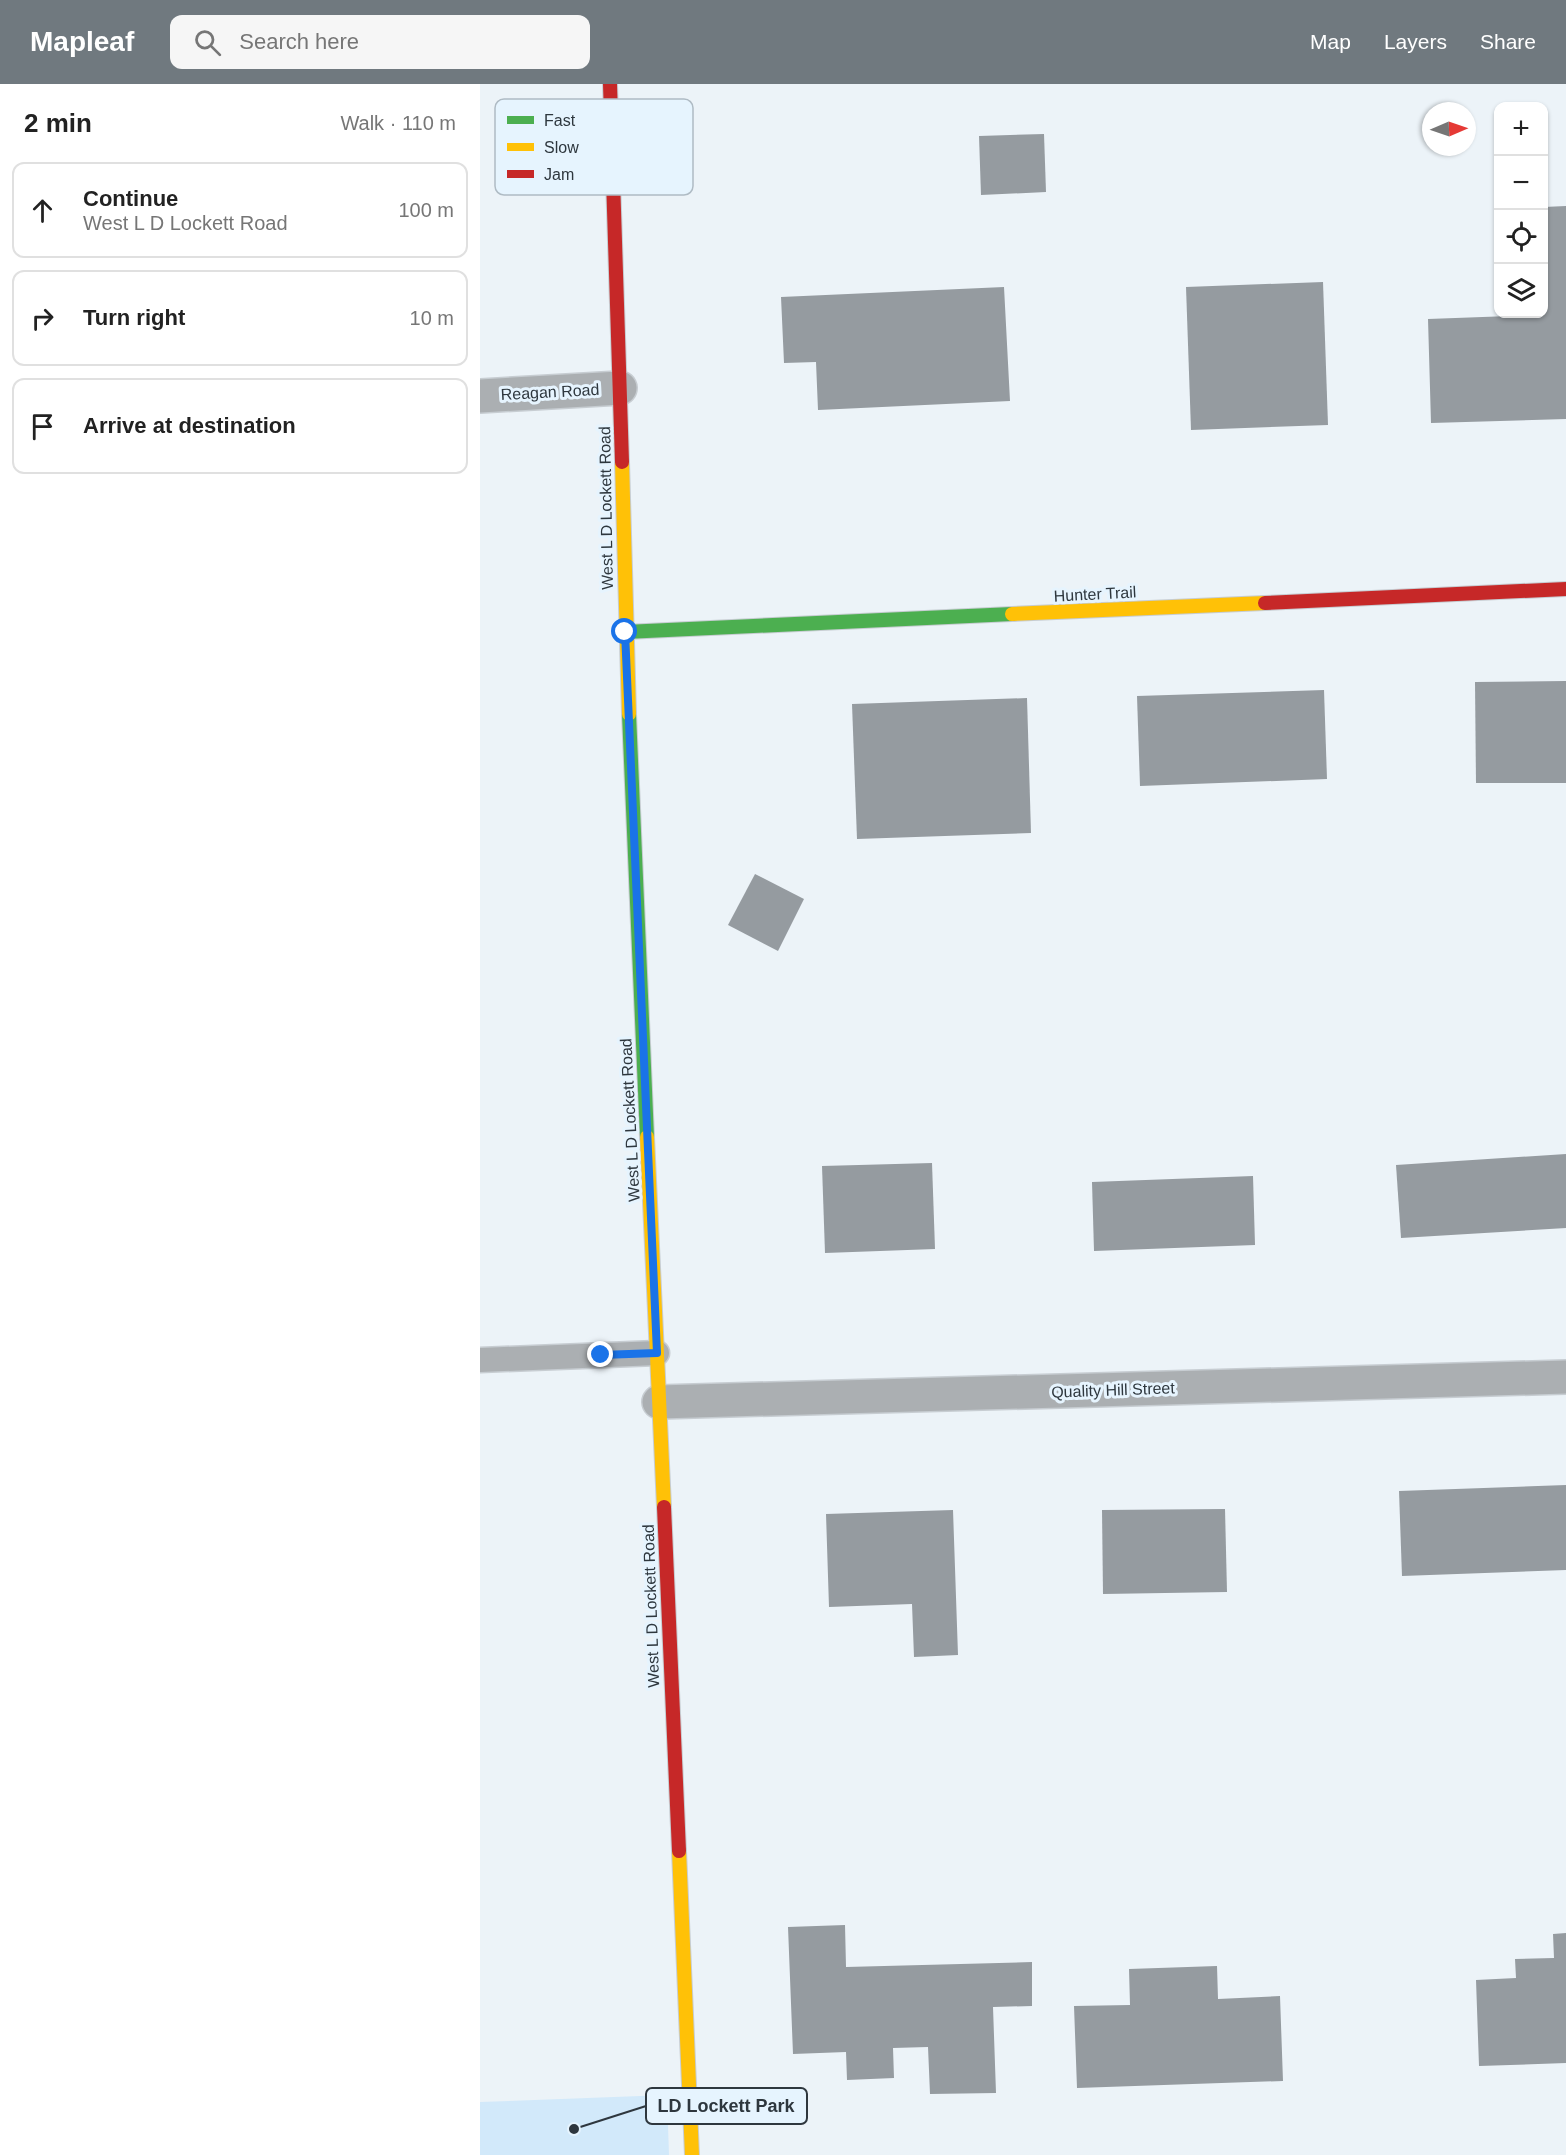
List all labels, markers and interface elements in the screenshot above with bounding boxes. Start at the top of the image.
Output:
search box [170,15,590,69]
text: Mapleaf [30,26,134,57]
icon: search [191,26,224,59]
text: Search here [239,29,359,54]
text: Map [1310,30,1351,53]
text: Layers [1384,30,1447,53]
text: Share [1480,30,1536,53]
legend [495,99,693,195]
north arrow [1422,102,1476,156]
map controls [1494,102,1548,318]
button: + [1494,102,1548,156]
text: 2 min [24,108,92,138]
text: Walk · 110 m [340,112,456,134]
text: Fast [544,112,576,129]
text: Slow [544,139,579,156]
button: − [1494,156,1548,210]
text: Jam [544,166,574,183]
text: Continue [83,186,178,211]
icon: ahead [26,194,59,227]
text: 100 m [398,199,454,221]
button: locate [1494,210,1548,264]
text: West L D Lockett Road [83,212,288,234]
button: layers [1494,264,1548,318]
icon: right [26,302,59,335]
text: Turn right [83,305,185,330]
text: 10 m [410,307,454,329]
street label: Reagan Road [500,381,600,403]
icon: arrive [26,410,59,443]
text: Arrive at destination [83,413,296,438]
street label: West L D Lockett Road [596,426,616,590]
street label: Hunter Trail [1053,583,1137,605]
route start [611,618,637,644]
street label: West L D Lockett Road [617,1038,643,1202]
route end [587,1341,613,1367]
street label: Quality Hill Street [1051,1379,1176,1401]
street label: West L D Lockett Road [640,1524,662,1688]
callout: LD Lockett Park [646,2088,807,2124]
text: LD Lockett Park [657,2096,796,2116]

